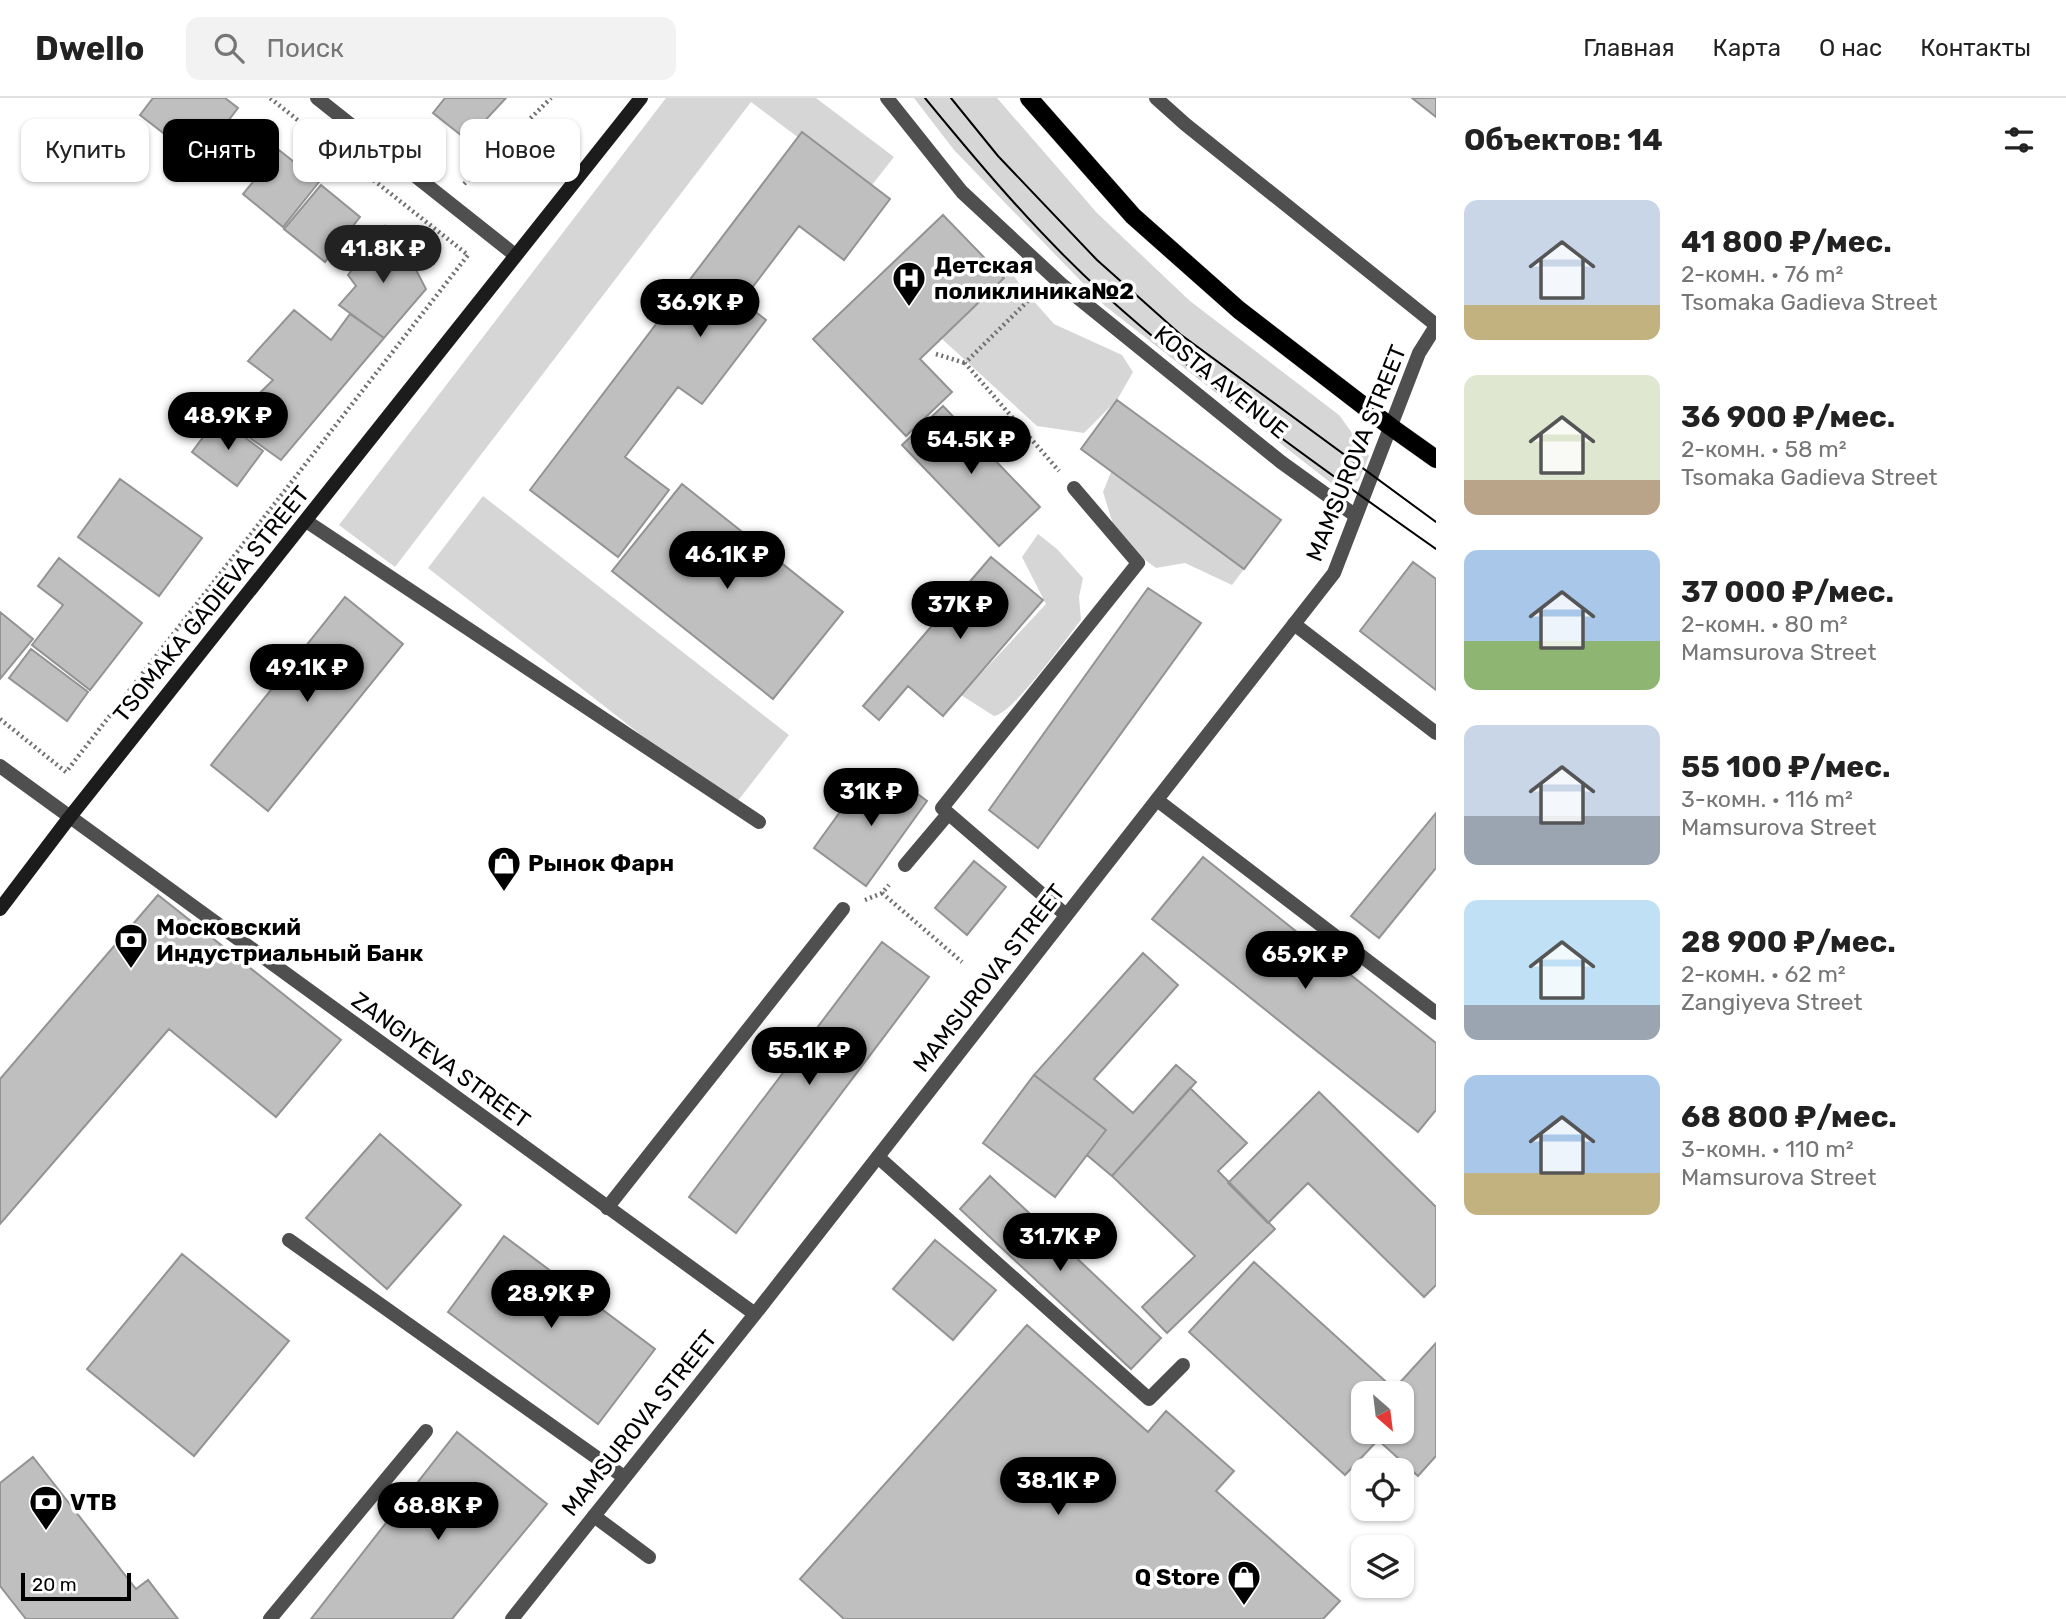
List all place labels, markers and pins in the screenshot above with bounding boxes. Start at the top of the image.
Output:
pin: 41.8K ₽ [318,226,448,285]
place label: Детская поликлиника№2 [934,251,1134,305]
hospital icon: Детская поликлиника№2 [890,259,928,308]
pin: 36.9K ₽ [635,280,765,339]
pin: 48.9K ₽ [163,392,293,452]
pin: 54.5K ₽ [906,416,1036,476]
pin: 46.1K ₽ [662,532,792,591]
pin: 37K ₽ [911,582,1009,641]
pin: 49.1K ₽ [242,644,372,704]
pin: 31K ₽ [822,768,920,828]
shop icon: Рынок Фарн [485,844,523,893]
place label: Рынок Фарн [528,849,674,877]
place label: Московский Индустриальный Банк [156,913,424,967]
bank icon: Московский Индустриальный Банк [112,921,150,970]
pin: 65.9K ₽ [1240,932,1370,991]
pin: 55.1K ₽ [744,1028,874,1087]
pin: 31.7K ₽ [995,1214,1125,1273]
pin: 28.9K ₽ [486,1270,616,1330]
pin: 38.1K ₽ [993,1458,1123,1517]
pin: 68.8K ₽ [373,1482,503,1542]
bank icon: VTB [27,1483,65,1532]
place label: VTB [70,1488,117,1516]
shop icon: Q Store [1225,1558,1263,1607]
place label: Q Store [1135,1563,1220,1591]

